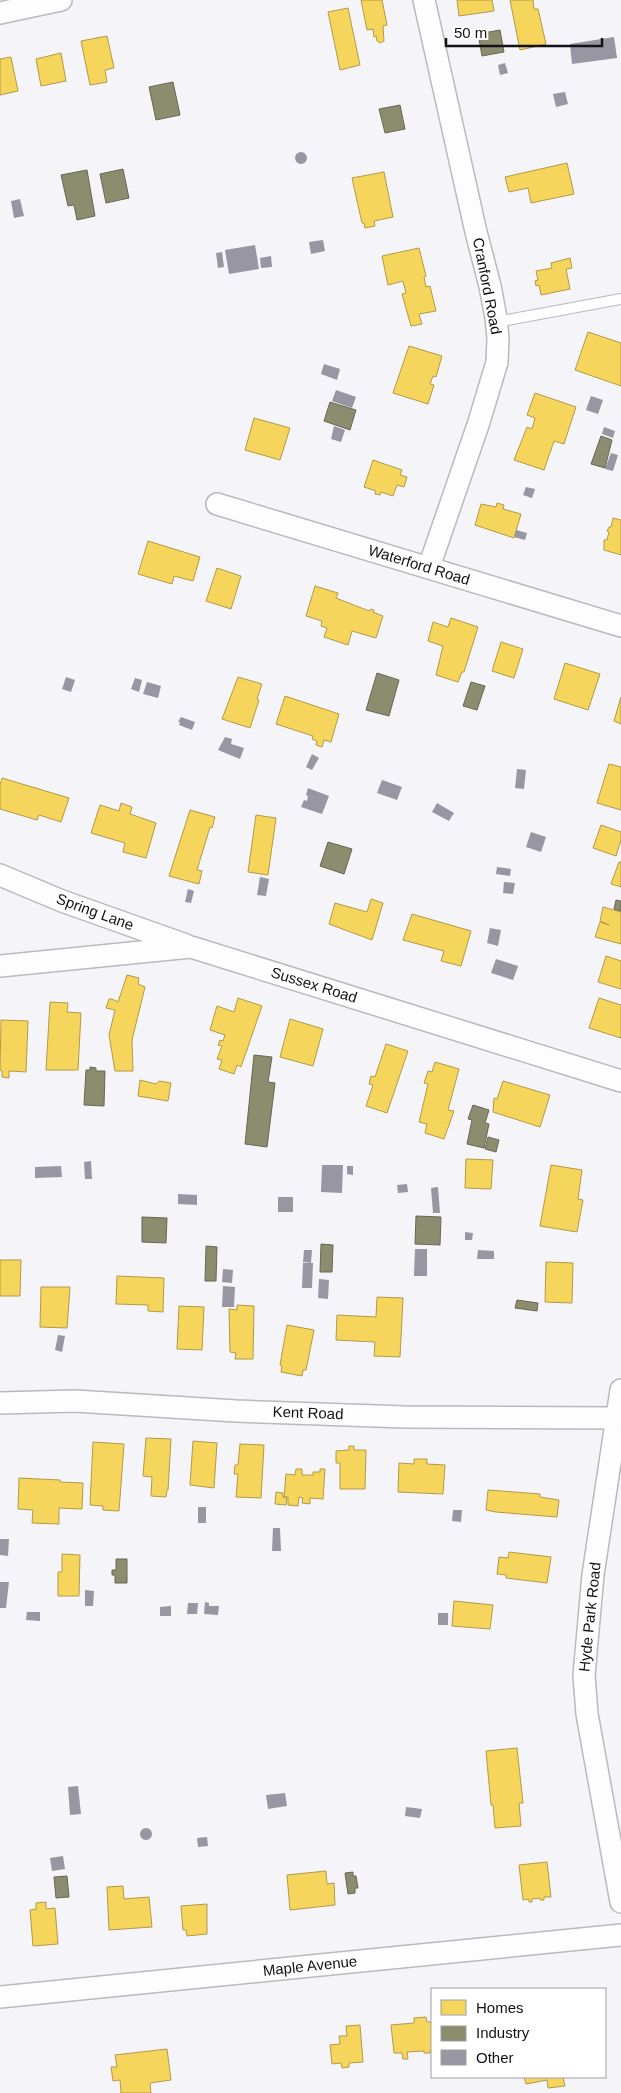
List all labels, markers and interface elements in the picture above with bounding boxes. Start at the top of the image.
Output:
scale bar [446,15,602,47]
text: 50 m [454,24,487,41]
street label: Cranford Road [470,236,505,336]
street label: Waterford Road [366,541,472,588]
street label: Spring Lane [54,890,136,933]
street label: Sussex Road [269,963,359,1006]
street label: Kent Road [272,1403,344,1422]
street label: Hyde Park Road [575,1561,604,1673]
street label: Maple Avenue [262,1952,358,1979]
legend [431,1988,606,2078]
text: Homes [476,1999,524,2016]
text: Industry [476,2024,530,2041]
text: Other [476,2049,514,2066]

